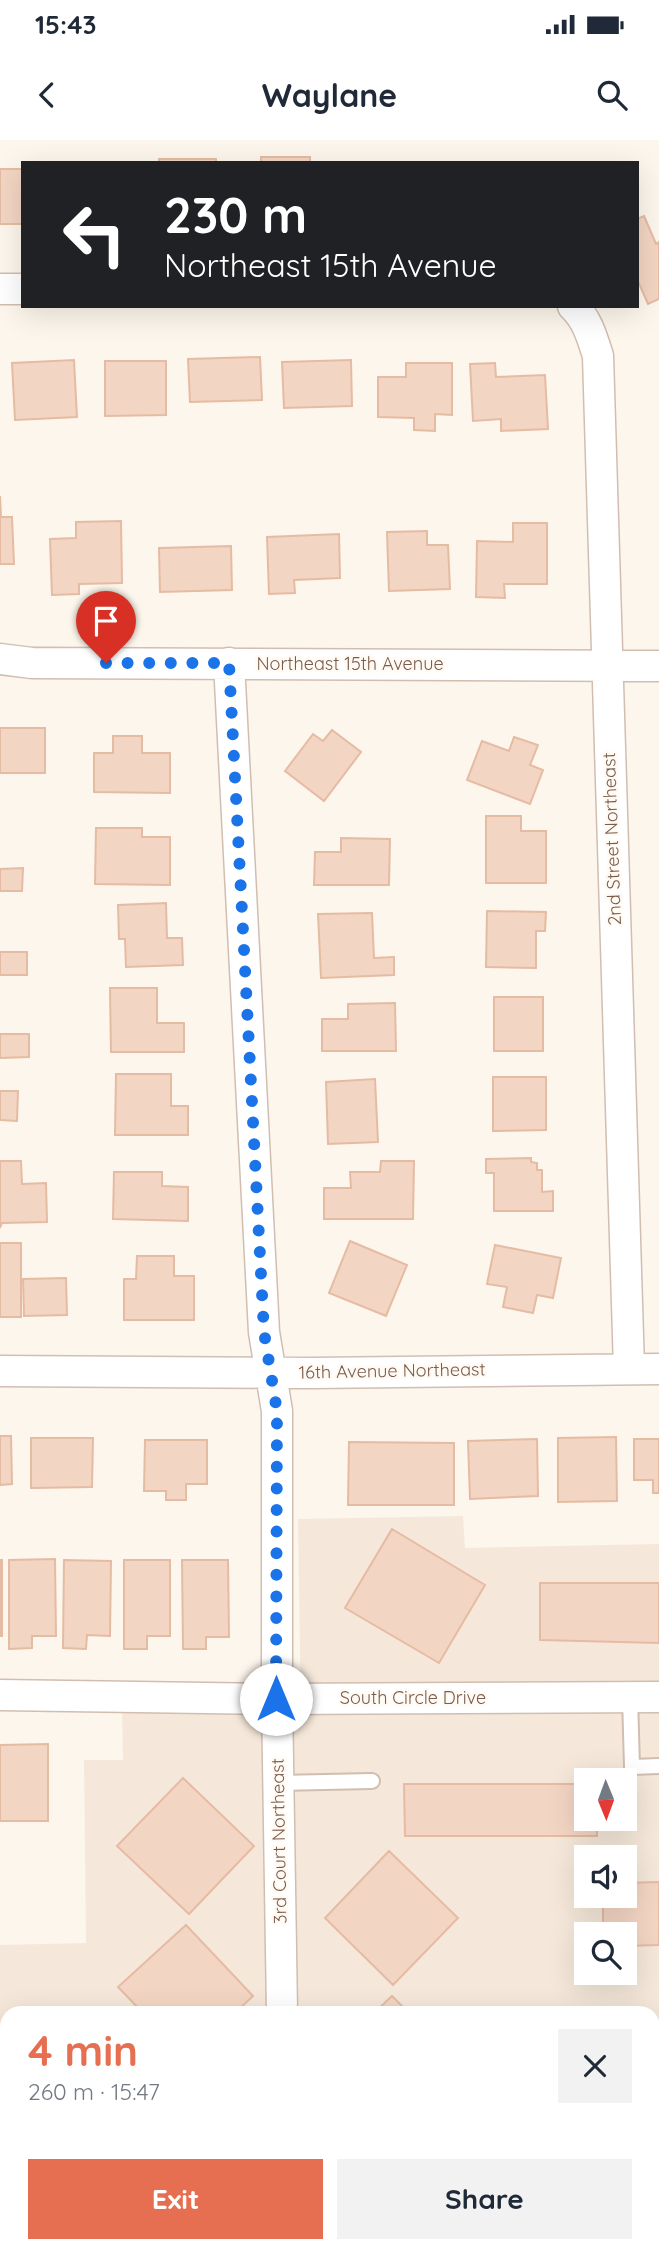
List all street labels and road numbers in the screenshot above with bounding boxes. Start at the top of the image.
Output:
street label: Northeast 15th Avenue [256,652,444,675]
street label: 2nd Street Northeast [597,752,626,926]
street label: 16th Avenue Northeast [298,1357,486,1384]
street label: South Circle Drive [340,1686,486,1709]
street label: 3rd Court Northeast [266,1758,291,1924]

